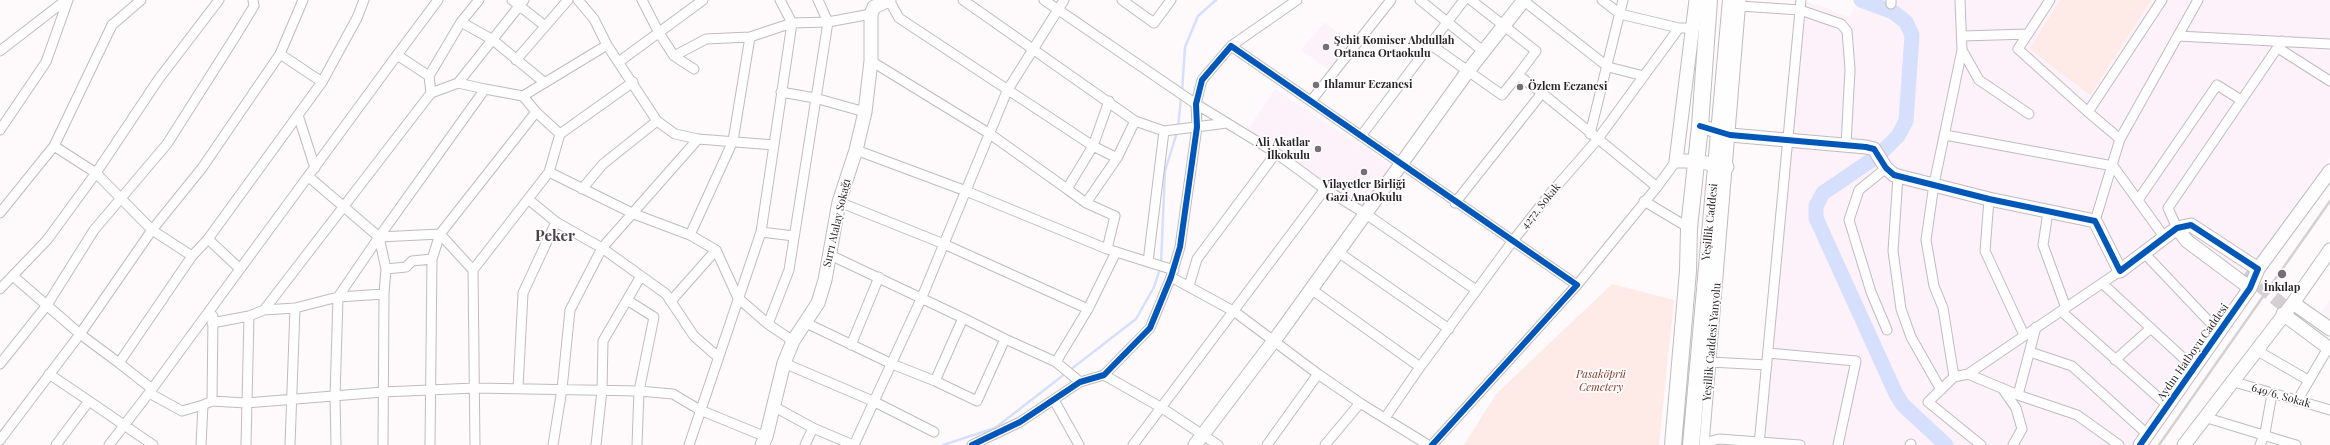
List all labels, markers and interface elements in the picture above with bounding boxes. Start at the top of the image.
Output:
place label: Şehit Komiser Abdullah Ortanca Ortaokulu [1334,34,1454,60]
marker: Şehit Komiser Abdullah Ortanca Ortaokulu [1321,42,1331,52]
place label: Ihlamur Eczanesi [1324,78,1412,92]
marker: Ihlamur Eczanesi [1311,80,1321,90]
place label: Özlem Eczanesi [1528,80,1607,94]
marker: Özlem Eczanesi [1515,82,1525,92]
place label: Ali Akatlar İlkokulu [1256,136,1310,162]
marker: Ali Akatlar İlkokulu [1313,144,1323,154]
marker: Vilayetler Birliği Gazi AnaOkulu [1359,167,1369,177]
street label: Sırrı Atalay Sokağı [820,177,854,269]
place label: Vilayetler Birliği Gazi AnaOkulu [1322,178,1406,204]
street label: 4272. Sokak [1518,180,1564,232]
street label: Yeşillik Caddesi [1699,183,1721,261]
district label: Peker [535,227,575,245]
marker: İnkılap [2276,268,2288,280]
place label: İnkılap [2264,281,2300,295]
street label: Yeşillik Caddesi Yanyolu [1700,282,1724,402]
street label: Aydın Hatboyu Caddesi [2155,301,2231,403]
park label: Pasaköprü Cemetery [1576,368,1626,394]
street label: 649/6. Sokak [2250,381,2312,411]

